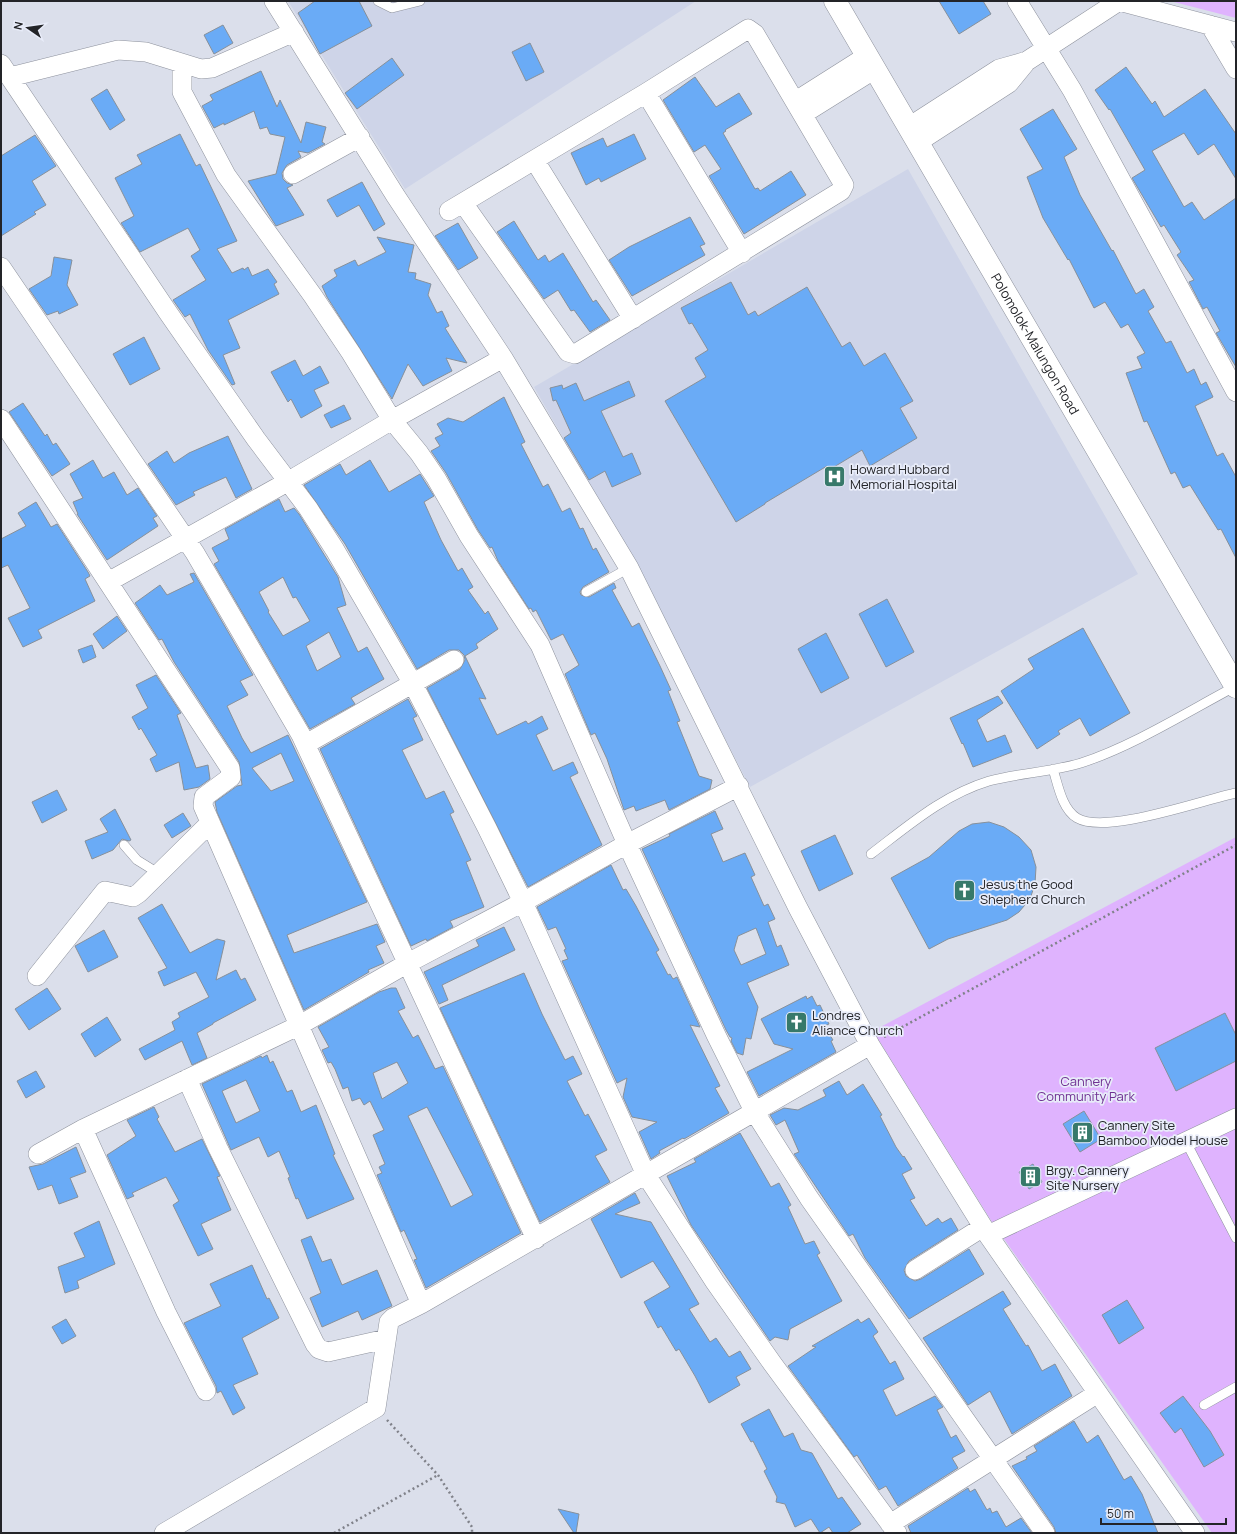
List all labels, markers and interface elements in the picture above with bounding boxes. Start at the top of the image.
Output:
north arrow [8,8,48,48]
text: N [10,20,26,31]
street label: Polomolok-Malungon Road [987,270,1084,418]
place label: Howard Hubbard Memorial Hospital [850,460,957,493]
hospital icon: Howard Hubbard Memorial Hospital [821,463,847,489]
place label: Jesus the Good Shepherd Church [980,875,1085,908]
church icon: Jesus the Good Shepherd Church [952,878,978,904]
place label: Londres Aliance Church [812,1006,903,1039]
church icon: Londres Aliance Church [784,1009,810,1035]
park label: Cannery Community Park [1037,1072,1135,1105]
place label: Cannery Site Bamboo Model House [1098,1116,1229,1149]
building icon: Cannery Site Bamboo Model House [1069,1119,1095,1145]
place label: Brgy. Cannery Site Nursery [1046,1161,1129,1194]
building icon: Brgy. Cannery Site Nursery [1018,1164,1044,1190]
scale bar [1101,1500,1226,1526]
text: 50 m [1107,1505,1134,1522]

